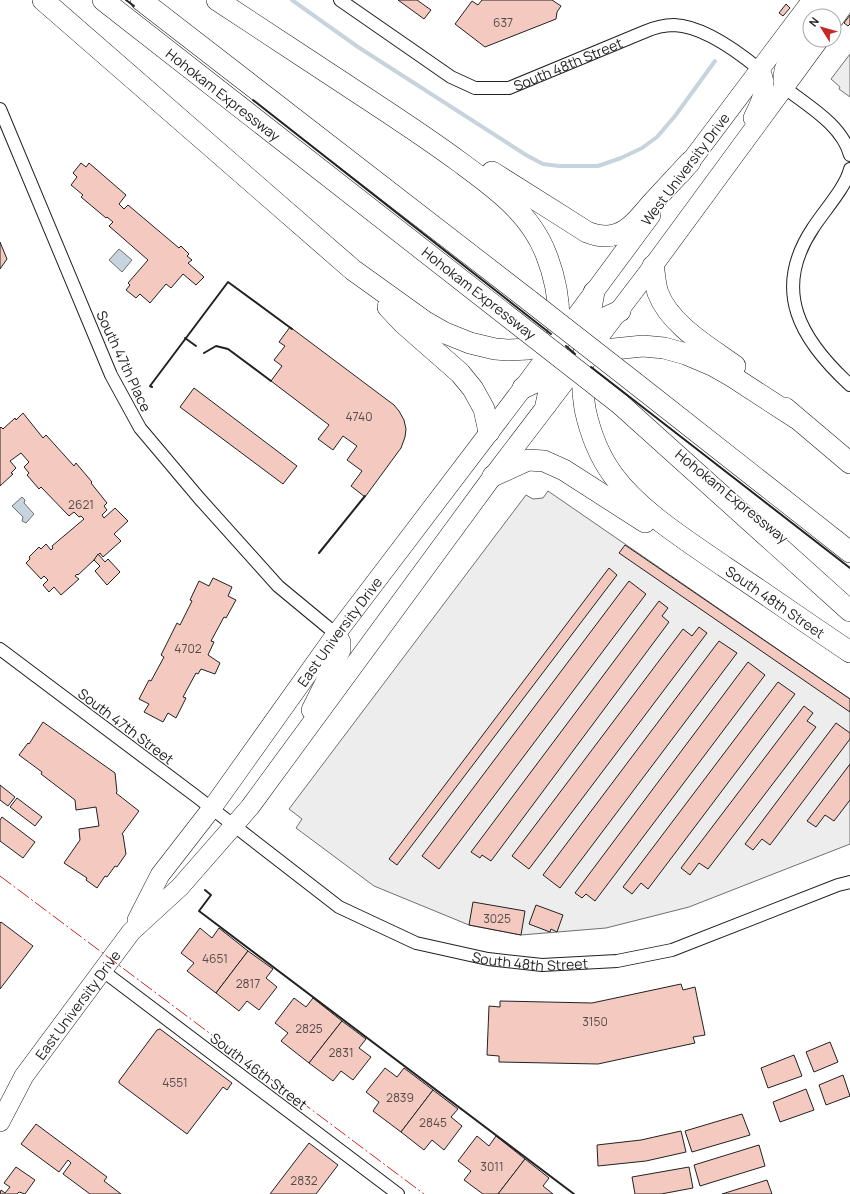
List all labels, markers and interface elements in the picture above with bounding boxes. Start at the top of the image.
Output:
north arrow [802,8,842,48]
house number: 637 [493,14,513,31]
text: N [805,14,822,29]
street label: South 48th Street [510,32,625,95]
street label: Hohokam Expressway [162,44,285,145]
street label: West University Drive [636,109,734,229]
street label: Hohokam Expressway [418,242,541,344]
street label: South 47th Place [92,308,156,414]
house number: 4740 [345,408,373,425]
street label: Hohokam Expressway [672,445,793,548]
house number: 2621 [68,496,94,513]
street label: South 48th Street [722,561,829,642]
street label: East University Drive [292,573,386,690]
house number: 4702 [174,640,202,657]
street label: South 47th Street [74,684,178,768]
house number: 3025 [483,910,511,927]
street label: East University Drive [30,946,124,1063]
street label: South 48th Street [470,946,589,975]
house number: 4651 [202,950,228,967]
house number: 2817 [236,975,260,992]
house number: 3150 [582,1013,608,1030]
house number: 2825 [295,1020,323,1037]
street label: South 46th Street [207,1028,312,1114]
house number: 2831 [328,1044,354,1061]
house number: 4551 [162,1074,188,1091]
house number: 2839 [386,1089,414,1106]
house number: 2845 [419,1114,447,1131]
house number: 3011 [480,1158,504,1175]
house number: 2832 [290,1172,318,1189]

